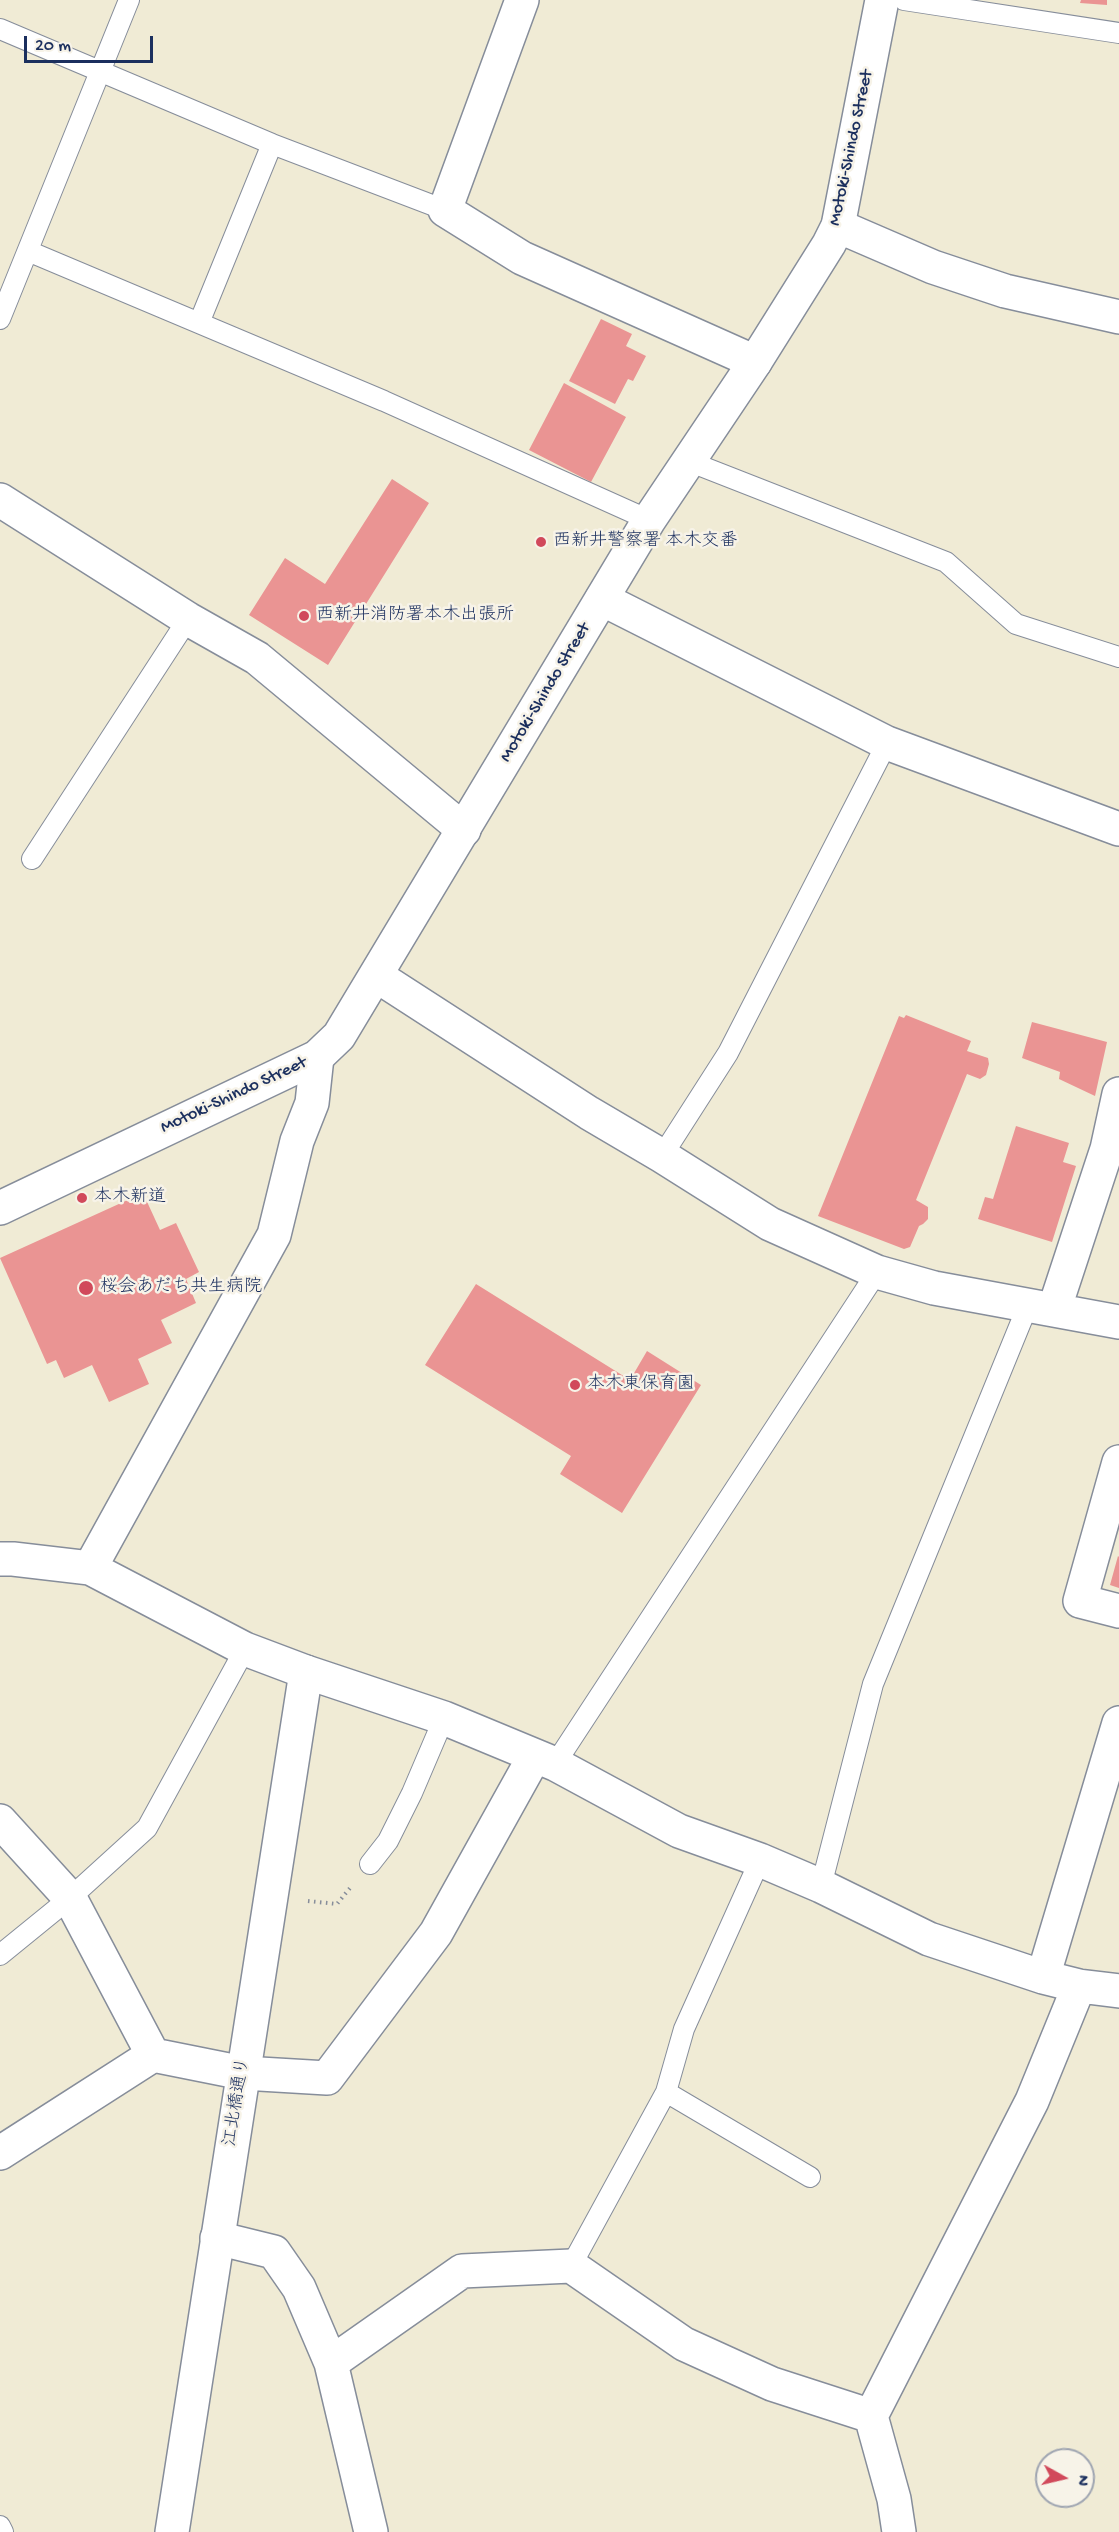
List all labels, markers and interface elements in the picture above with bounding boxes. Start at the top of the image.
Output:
scale bar [27,24,156,62]
text: 20 m [35,36,71,57]
street label: Motoki-Shindo Street [825,68,879,228]
place label: 西新井警察署 本木交番 [553,531,737,553]
marker: 西新井警察署 本木交番 [534,535,548,549]
place label: 西新井消防署本木出張所 [316,605,514,627]
marker: 西新井消防署本木出張所 [297,609,311,623]
street label: Motoki-Shindo Street [496,619,596,767]
street label: Motoki-Shindo Street [158,1053,310,1139]
place label: 本木新道 [94,1187,166,1209]
marker: 本木新道 [75,1191,89,1205]
place label: 桜会あだち共生病院 [100,1277,262,1299]
marker: 桜会あだち共生病院 [77,1279,95,1297]
place label: 本木東保育園 [587,1374,695,1396]
marker: 本木東保育園 [568,1378,582,1392]
street label: 江北橋通り [220,2056,256,2148]
north arrow [1035,2448,1095,2508]
text: N [1071,2474,1091,2487]

